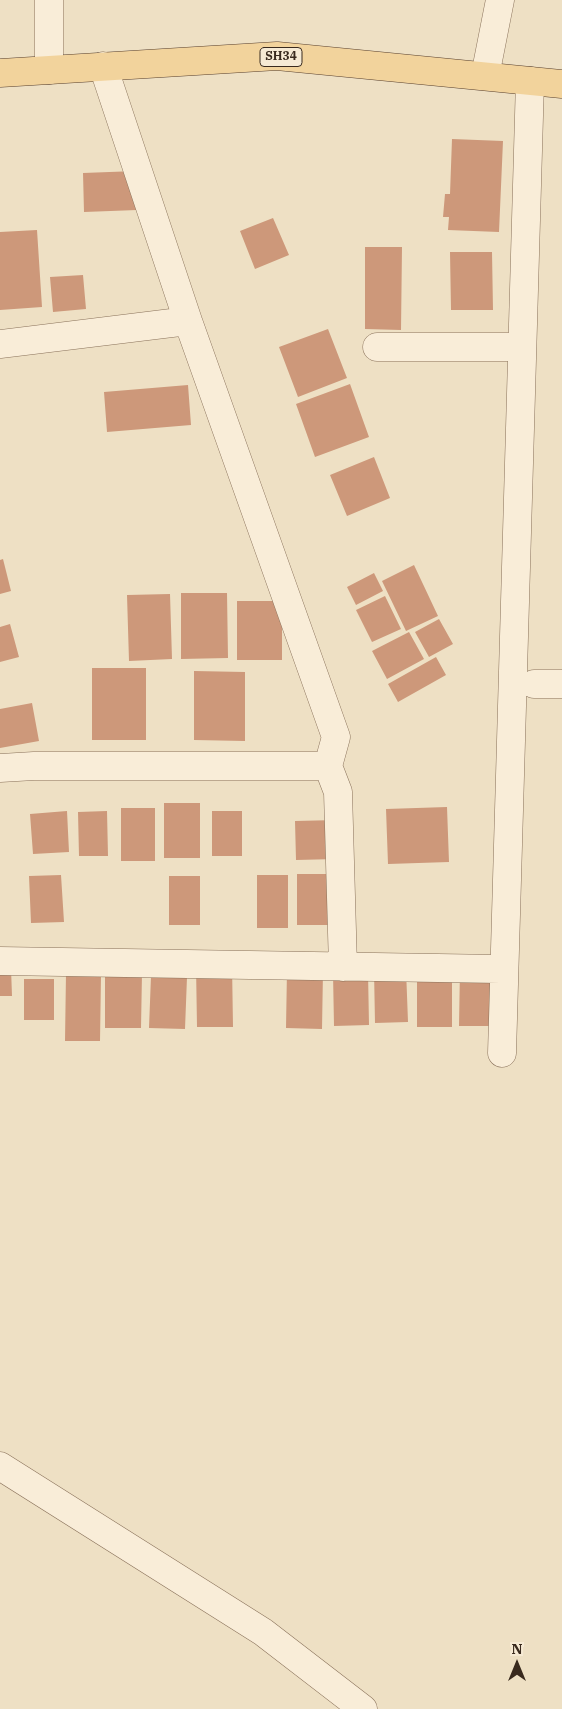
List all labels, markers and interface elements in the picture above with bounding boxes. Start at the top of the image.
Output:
road number: SH34 [260,48,302,66]
north arrow [492,1639,542,1689]
text: N [511,1640,523,1658]

